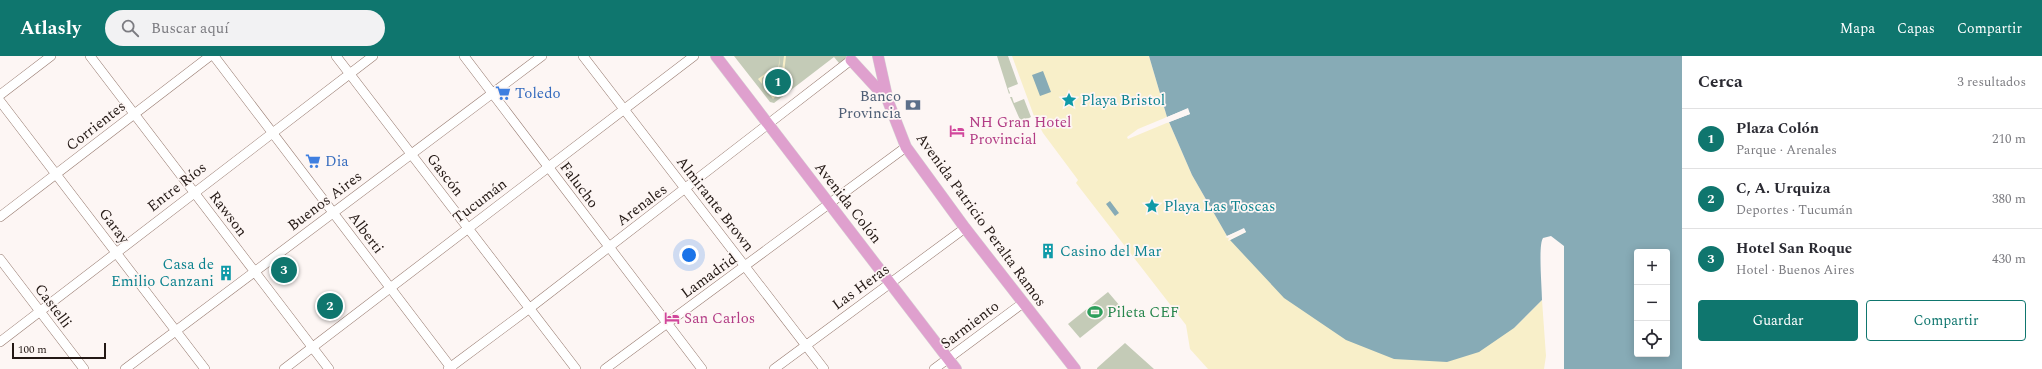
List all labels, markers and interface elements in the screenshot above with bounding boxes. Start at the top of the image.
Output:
search box [105,10,385,46]
text: Atlasly [20,14,81,43]
icon: search [119,17,141,39]
text: Buscar aquí [151,17,229,40]
text: Mapa [1840,18,1875,39]
text: Capas [1897,18,1935,39]
text: Compartir [1957,18,2022,39]
pin: 1 [765,67,791,97]
text: Cerca [1698,69,1743,95]
text: 3 resultados [1957,72,2026,92]
place label: Toledo [515,82,561,105]
supermarket icon: Toledo [494,84,512,102]
place label: Banco Provincia [838,85,902,125]
place label: Playa Bristol [1081,89,1165,112]
place icon: Playa Bristol [1060,91,1078,109]
street label: Corrientes [61,95,131,157]
bank icon: Banco Provincia [904,96,922,114]
place label: NH Gran Hotel Provincial [969,111,1071,151]
text: Plaza Colón [1736,117,1819,140]
hotel icon: NH Gran Hotel Provincial [948,122,966,140]
street label: Avenida Patricio Peralta Ramos [910,128,1052,312]
text: 1 [1707,129,1715,149]
text: 210 m [1992,129,2026,149]
text: Parque · Arenales [1736,140,1837,160]
street label: Gascón [421,148,469,202]
place label: Dia [325,150,349,173]
street label: Almirante Brown [670,151,760,257]
supermarket icon: Dia [304,152,322,170]
street label: Entre Ríos [142,156,212,218]
street label: Falucho [554,157,604,213]
street label: Avenida Colón [809,157,887,249]
street label: Buenos Aires [283,165,367,237]
street label: Tucumán [448,173,512,229]
text: C, A. Urquiza [1736,177,1830,200]
street label: Arenales [612,178,672,232]
street label: Rawson [203,186,253,242]
text: 2 [1707,189,1715,209]
text: 380 m [1992,189,2026,209]
place label: Playa Las Toscas [1164,195,1276,218]
place icon: Playa Las Toscas [1143,197,1161,215]
text: Deportes · Tucumán [1736,200,1853,220]
street label: Garay [93,203,136,249]
street label: Alberti [343,207,389,259]
text: Hotel San Roque [1736,237,1852,260]
place label: Casino del Mar [1060,240,1162,263]
building icon: Casino del Mar [1039,242,1057,260]
your location [679,245,699,265]
street label: Lamadrid [676,248,742,304]
map controls [1634,249,1670,357]
button: + [1634,249,1670,285]
text: 3 [1707,249,1715,269]
text: 430 m [1992,249,2026,269]
place label: Casa de Emilio Canzani [111,253,214,293]
pin: 3 [271,255,297,285]
street label: Las Heras [827,258,895,316]
text: Hotel · Buenos Aires [1736,260,1855,280]
building icon: Casa de Emilio Canzani [217,264,235,282]
street label: Castelli [29,279,77,333]
button: − [1634,285,1670,321]
pin: 2 [317,291,343,321]
street label: Sarmiento [936,295,1004,355]
button: Guardar [1698,300,1858,341]
button: Compartir [1866,300,2026,341]
place label: Pileta CEF [1107,301,1179,324]
sports icon: Pileta CEF [1086,303,1104,321]
place label: San Carlos [684,307,755,330]
hotel icon: San Carlos [663,309,681,327]
button: locate [1634,321,1670,357]
scale bar [12,341,106,360]
text: 100 m [18,341,47,358]

